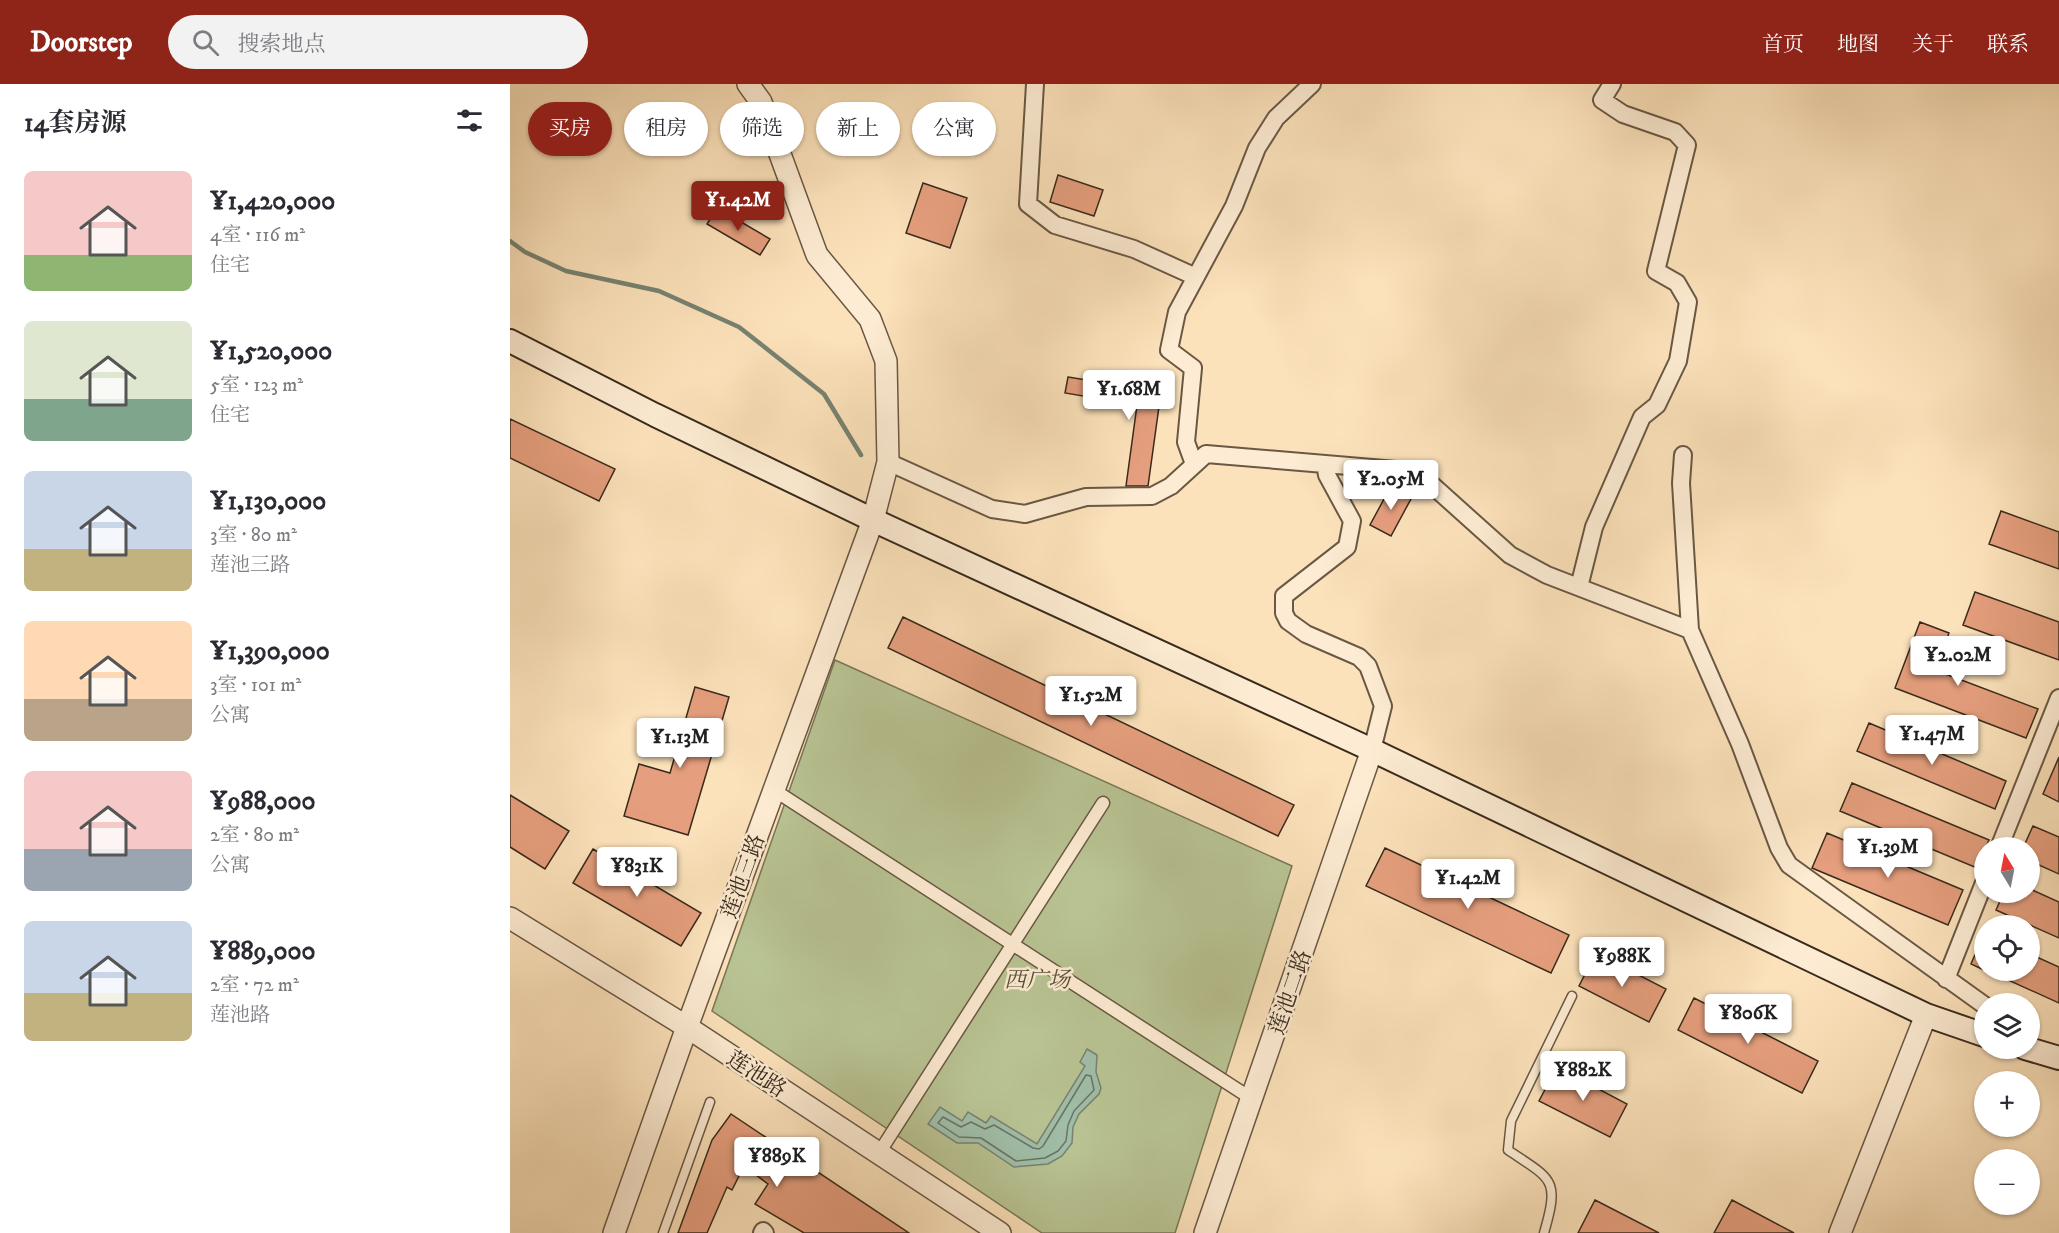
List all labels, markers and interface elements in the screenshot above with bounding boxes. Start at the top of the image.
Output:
search box [168,15,588,69]
text: Doorstep [30,25,132,60]
icon: search [189,26,222,59]
text: 搜索地点 [237,31,325,58]
text: 首页 [1762,32,1804,58]
text: 地图 [1837,32,1879,58]
text: 关于 [1912,32,1954,58]
text: 联系 [1987,32,2029,58]
chip: 买房 [528,102,612,156]
chip: 租房 [624,102,708,156]
chip: 筛选 [720,102,804,156]
chip: 新上 [816,102,900,156]
chip: 公寓 [912,102,996,156]
icon: filters [453,104,486,137]
text: 14套房源 [24,107,127,140]
pin: ¥1.42M [689,181,787,232]
text: ¥1,420,000 [210,185,335,218]
text: ¥1.42M [705,188,771,213]
icon: home [72,195,144,267]
text: 4室 · 116 m² [210,223,305,248]
text: 住宅 [210,253,250,278]
text: ¥1,520,000 [210,335,332,368]
icon: home [72,345,144,417]
pin: ¥1.68M [1080,370,1178,421]
text: 5室 · 123 m² [210,373,303,398]
text: ¥1.68M [1097,377,1161,402]
text: 住宅 [210,403,250,428]
pin: ¥2.05M [1342,460,1440,511]
text: ¥2.05M [1357,467,1425,492]
text: ¥1,130,000 [210,485,326,518]
icon: home [72,495,144,567]
text: 3室 · 80 m² [210,523,297,548]
text: 莲池三路 [210,553,290,578]
text: ¥1,390,000 [210,635,330,668]
pin: ¥2.02M [1909,636,2007,687]
text: ¥2.02M [1924,643,1992,668]
icon: home [72,645,144,717]
text: 3室 · 101 m² [210,673,301,698]
pin: ¥1.52M [1042,676,1140,727]
text: ¥1.52M [1059,683,1123,708]
text: 公寓 [210,703,250,728]
pin: ¥1.47M [1883,715,1981,766]
pin: ¥1.13M [631,718,729,769]
text: ¥1.47M [1899,722,1965,747]
text: ¥1.13M [651,725,709,750]
text: ¥988,000 [210,785,315,818]
icon: home [72,795,144,867]
text: 2室 · 80 m² [210,823,299,848]
pin: ¥1.39M [1839,828,1937,879]
street label: 莲池三路 [716,831,771,922]
text: ¥1.39M [1857,835,1919,860]
north arrow [1974,837,2040,903]
map controls [1974,837,2040,1215]
pin: ¥831K [595,847,679,898]
text: 公寓 [210,853,250,878]
text: ¥831K [611,854,663,879]
pin: ¥1.42M [1419,859,1517,910]
text: ¥1.42M [1435,866,1501,891]
button: locate [1974,915,2040,981]
text: ¥889,000 [210,935,315,968]
pin: ¥988K [1580,937,1664,988]
text: ¥988K [1593,944,1651,969]
icon: home [72,945,144,1017]
street label: 莲池二路 [1263,946,1318,1038]
park label: 西广场 [1004,967,1072,994]
text: 2室 · 72 m² [210,973,299,998]
button: layers [1974,993,2040,1059]
pin: ¥806K [1706,994,1790,1045]
text: ¥806K [1719,1001,1777,1026]
text: 莲池路 [210,1003,270,1028]
street label: 莲池路 [721,1045,791,1104]
pin: ¥882K [1541,1051,1625,1102]
text: ¥882K [1554,1058,1612,1083]
button: + [1974,1071,2040,1137]
pin: ¥889K [735,1137,819,1188]
text: ¥889K [748,1144,806,1169]
button: − [1974,1149,2040,1215]

